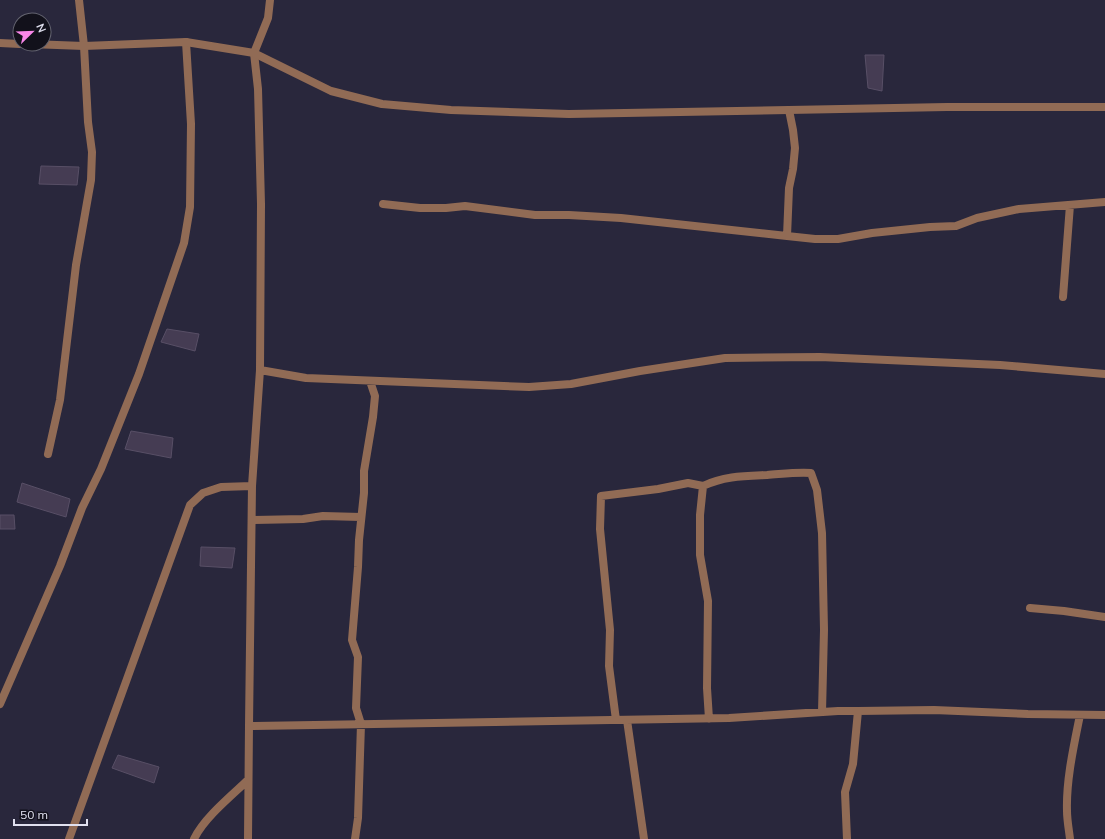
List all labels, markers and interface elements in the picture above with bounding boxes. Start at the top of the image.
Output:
north arrow [12,12,52,52]
text: N [33,22,49,35]
scale bar [14,801,87,827]
text: 50 m [20,807,48,822]

